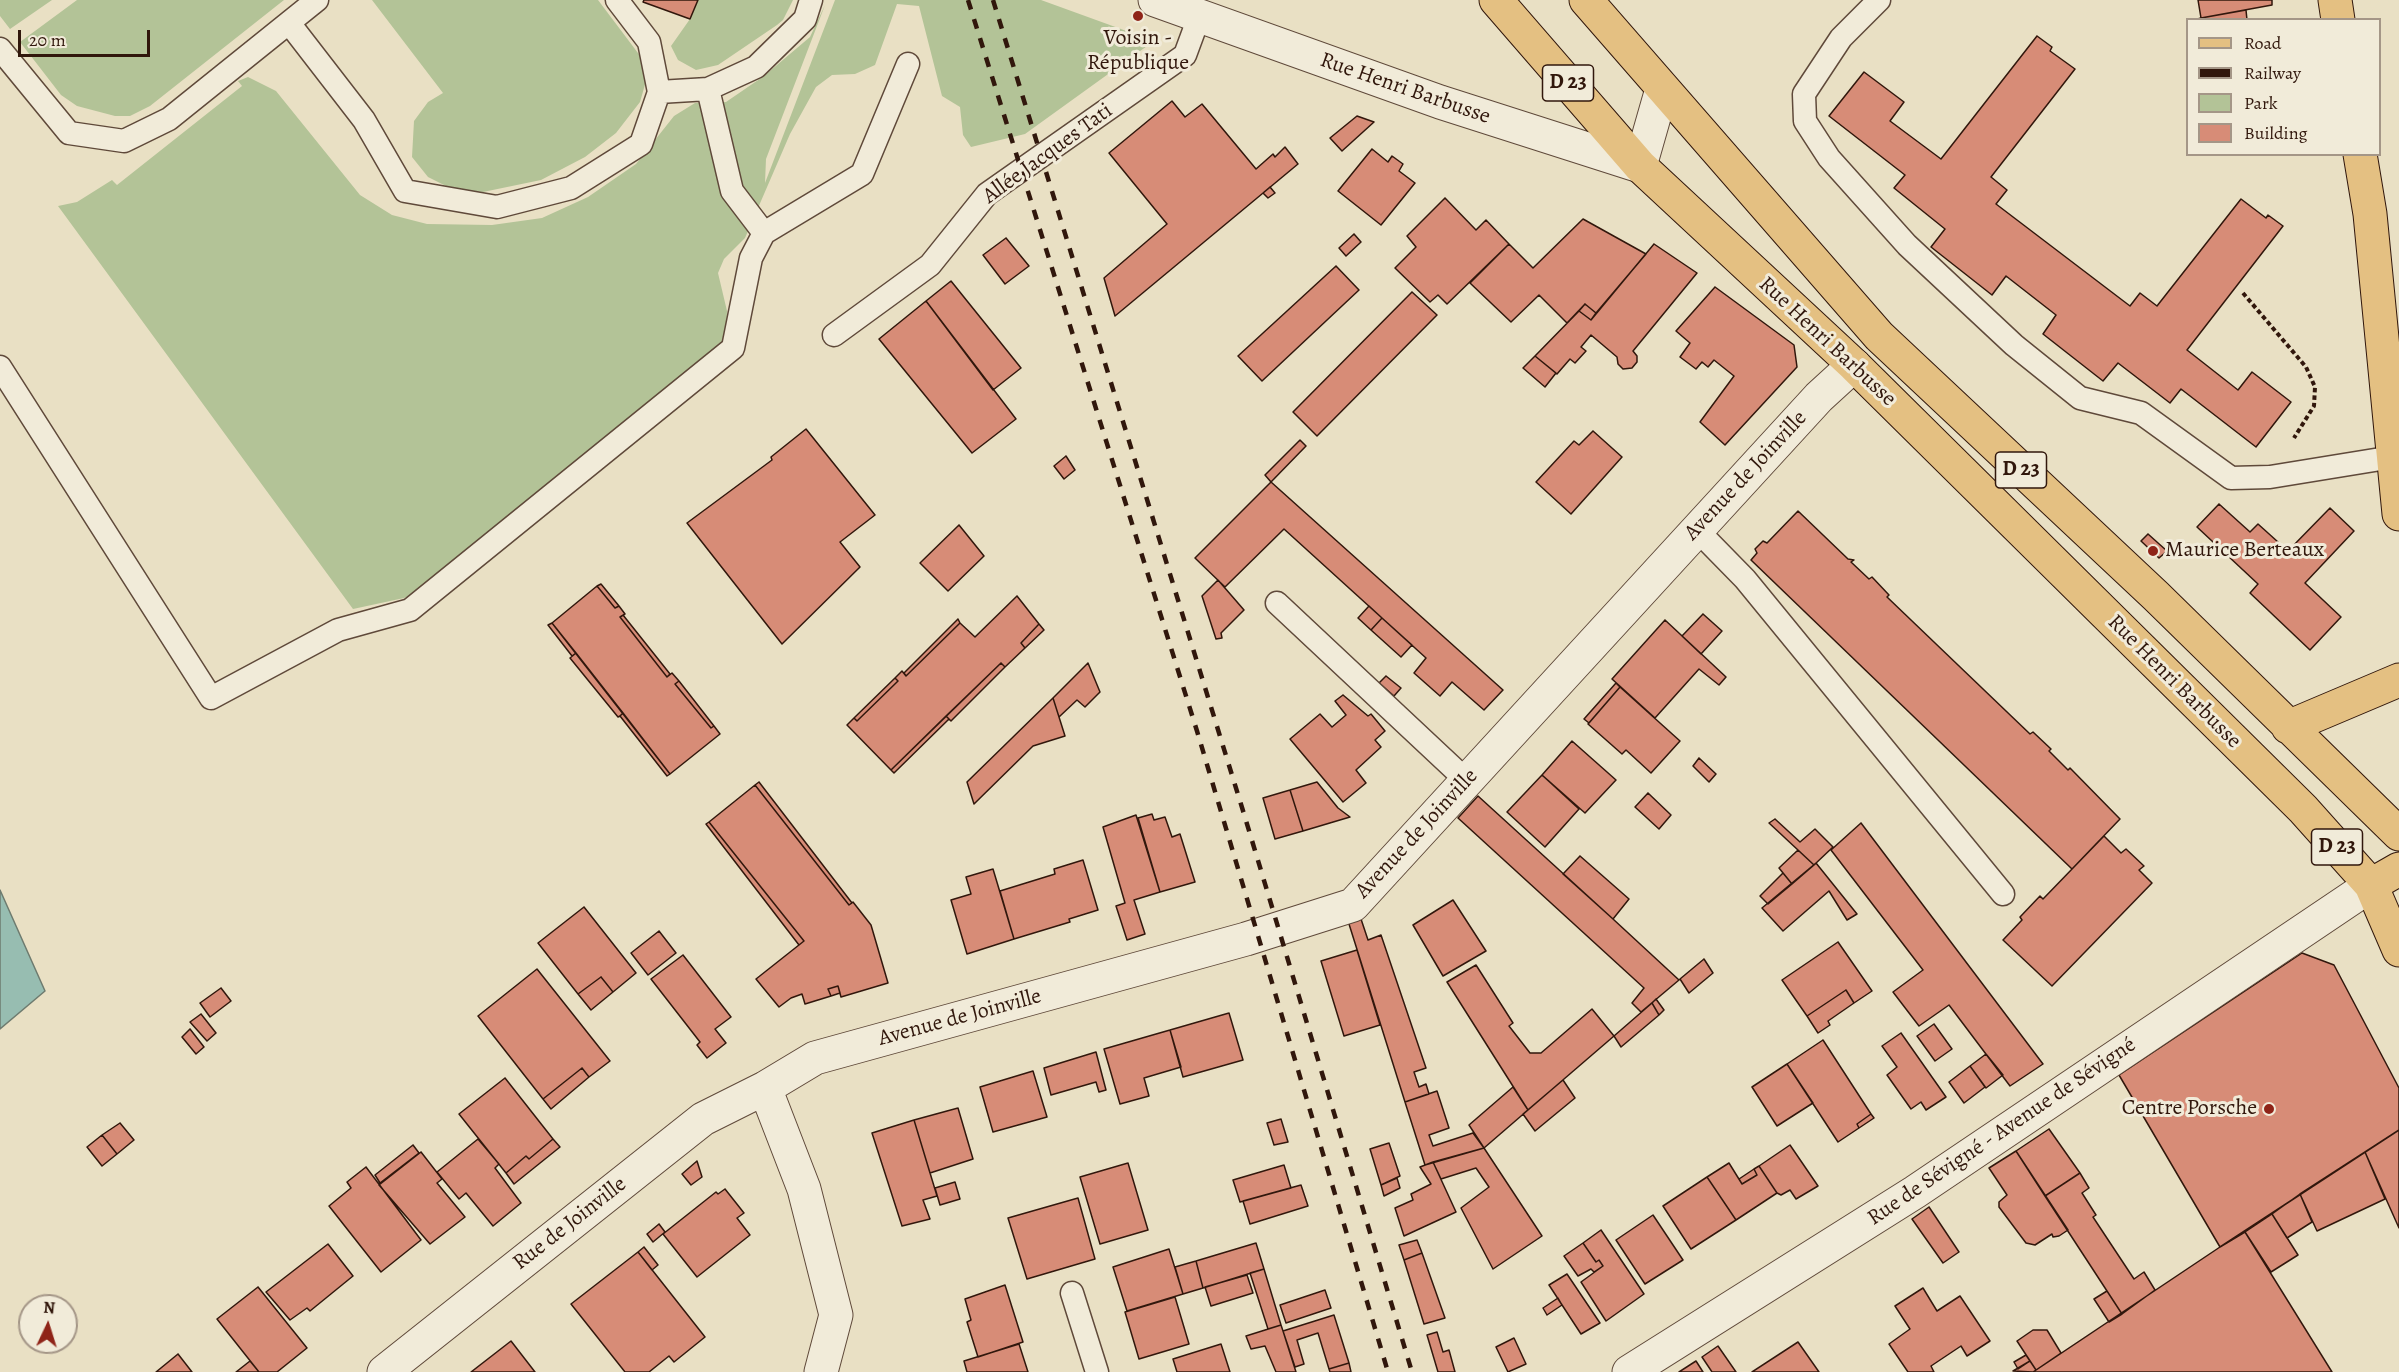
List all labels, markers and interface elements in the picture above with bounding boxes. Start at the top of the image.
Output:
marker: Voisin - République [1131,9,1145,23]
scale bar [21,18,153,56]
legend [2186,18,2381,156]
place label: Voisin - République [1087,26,1189,78]
text: 20 m [29,28,66,52]
text: Road [2244,31,2281,55]
street label: Rue Henri Barbusse [1316,47,1494,131]
text: Railway [2244,61,2301,85]
road number: D 23 [1542,65,1594,101]
text: Park [2244,91,2278,115]
street label: Allée Jacques Tati [978,98,1118,210]
text: Building [2244,121,2308,145]
street label: Rue Henri Barbusse [1753,272,1901,412]
street label: Avenue de Joinville [1679,406,1813,546]
road number: D 23 [1996,452,2046,488]
place label: Maurice Berteaux [2165,538,2324,564]
marker: Maurice Berteaux [2146,544,2160,558]
street label: Rue Henri Barbusse [2102,610,2246,754]
street label: Avenue de Joinville [1350,764,1484,904]
road number: D 23 [2312,829,2362,865]
street label: Avenue de Joinville [876,984,1044,1052]
street label: Rue de Sévigné - Avenue de Sévigné [1863,1032,2141,1232]
place label: Centre Porsche [2122,1096,2257,1122]
marker: Centre Porsche [2262,1102,2276,1116]
street label: Rue de Joinville [508,1172,632,1276]
north arrow [18,1294,78,1354]
text: N [43,1297,56,1319]

